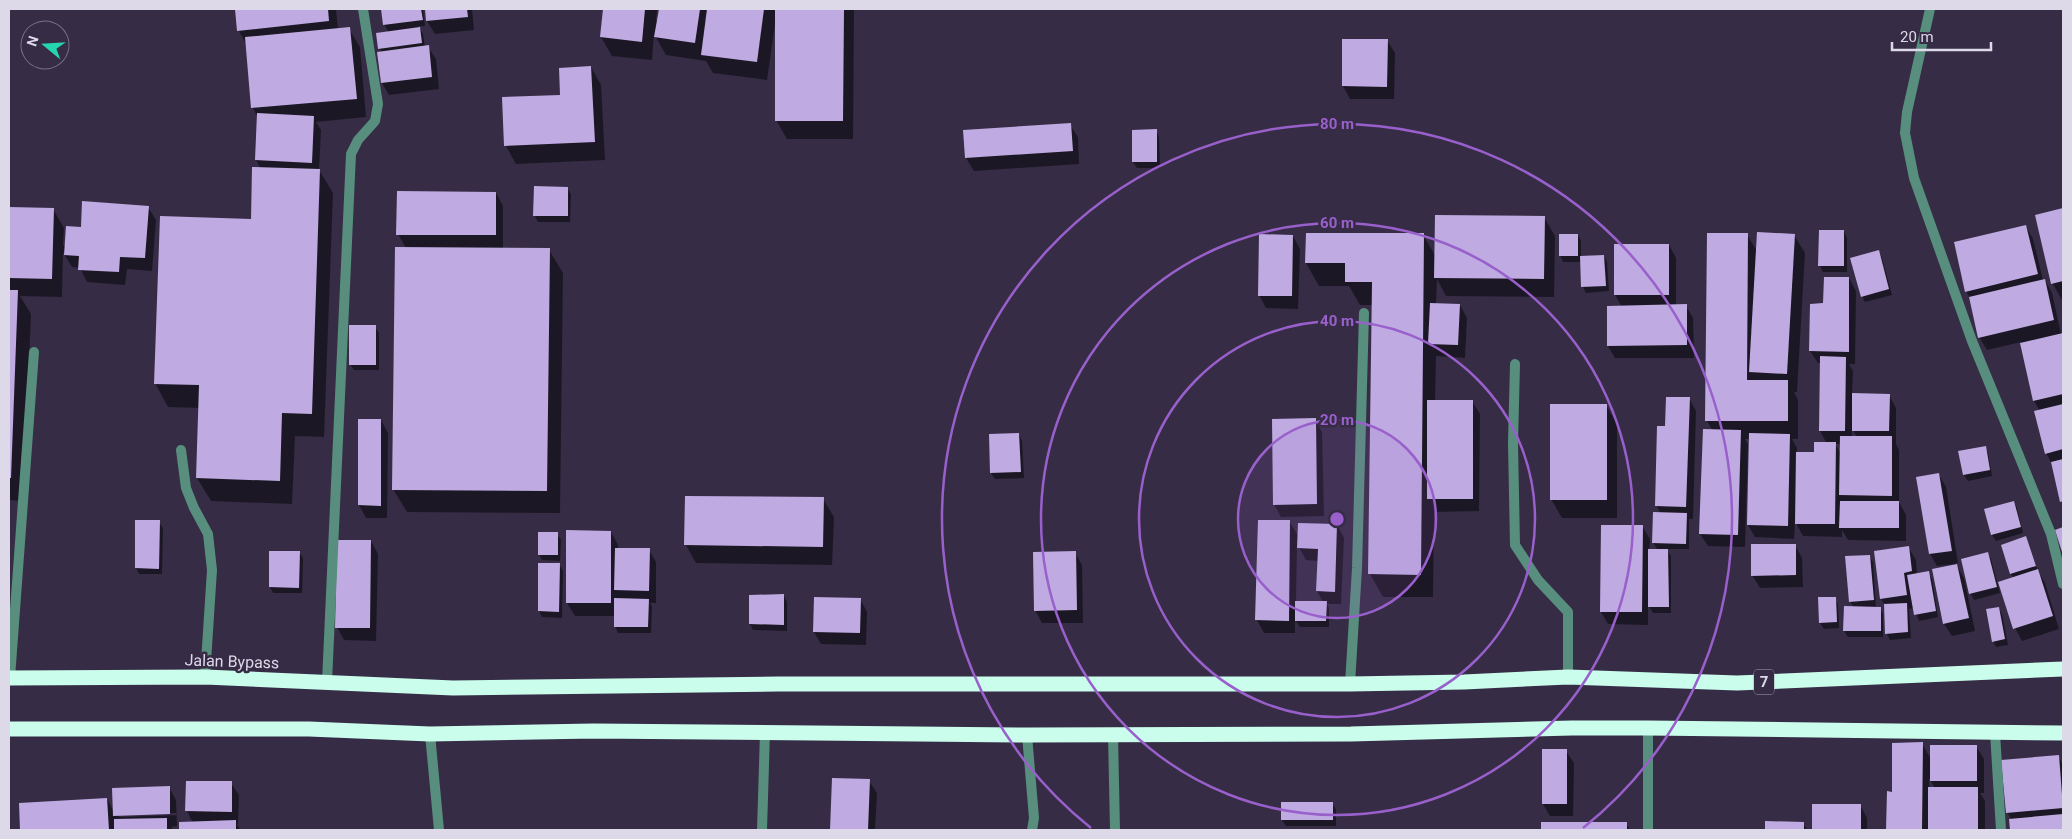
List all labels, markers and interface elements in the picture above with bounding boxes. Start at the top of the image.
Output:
north arrow [20,20,70,70]
scale bar [1892,20,1991,52]
text: 20 m [1900,28,1934,46]
text: N [23,34,42,48]
text: 80 m [1320,115,1354,133]
text: 60 m [1320,214,1354,232]
text: 40 m [1320,312,1354,330]
text: 20 m [1320,411,1354,429]
centre of rings [1328,510,1346,528]
street label: Jalan Bypass [184,650,280,673]
road number: 7 [1754,670,1774,694]

